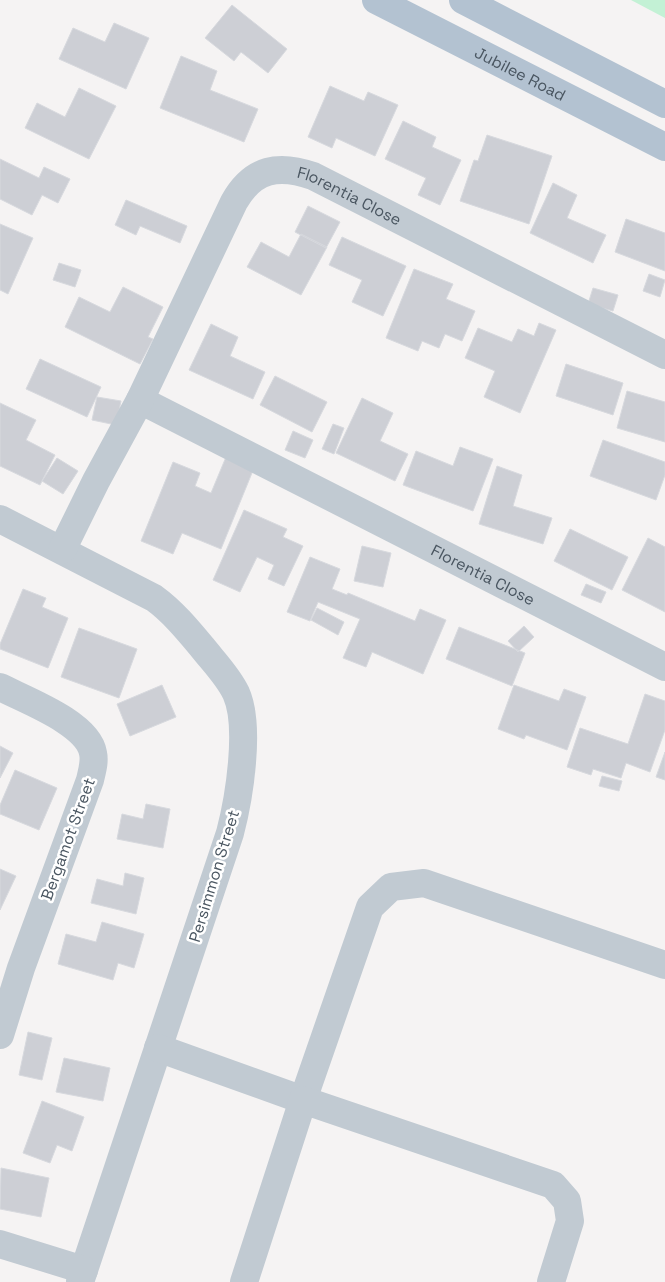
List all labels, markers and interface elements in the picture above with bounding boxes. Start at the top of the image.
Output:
street label: Jubilee Road [471,42,569,105]
street label: Florentia Close [295,161,405,230]
street label: Florentia Close [428,539,539,610]
street label: Bergamot Street [36,775,100,903]
street label: Persimmon Street [184,807,244,945]

